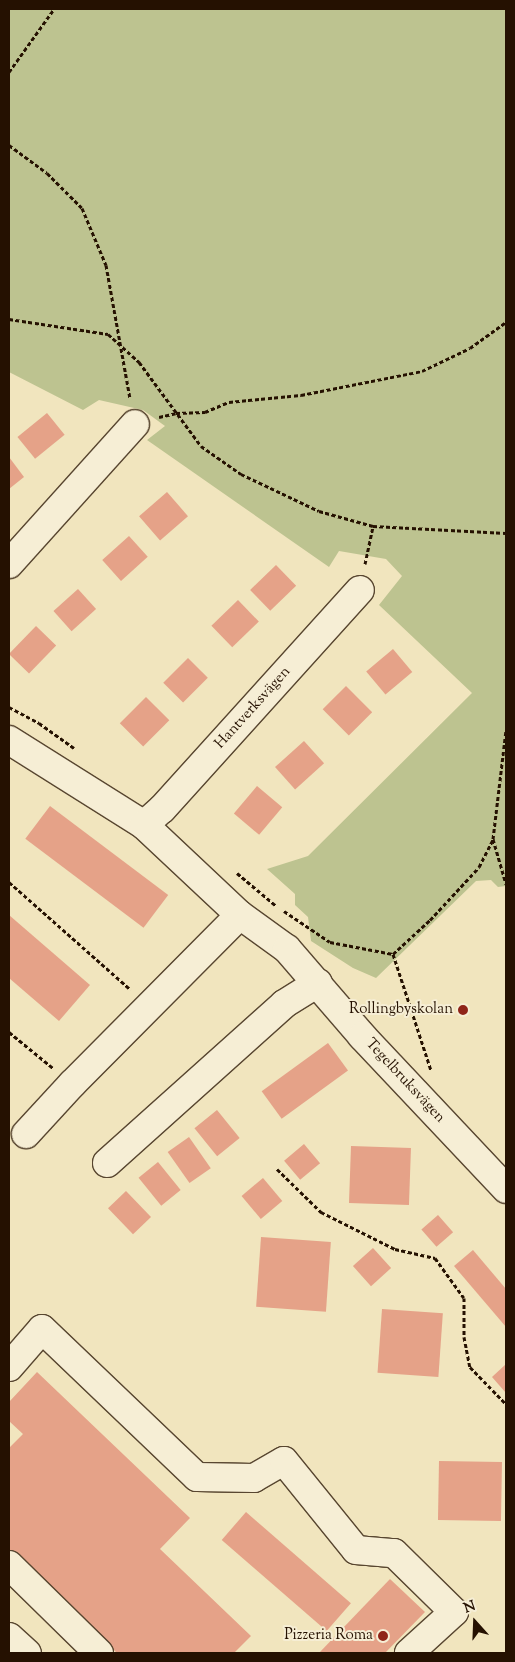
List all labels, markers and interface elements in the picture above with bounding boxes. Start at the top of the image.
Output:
street label: Hantverksvägen [211,663,295,753]
place label: Rollingbyskolan [349,1001,453,1019]
marker: Rollingbyskolan [457,1004,469,1016]
street label: Tegelbruksvägen [361,1035,449,1127]
north arrow [450,1597,500,1647]
text: N [461,1597,479,1619]
place label: Pizzeria Roma [284,1627,373,1645]
marker: Pizzeria Roma [377,1630,389,1642]

